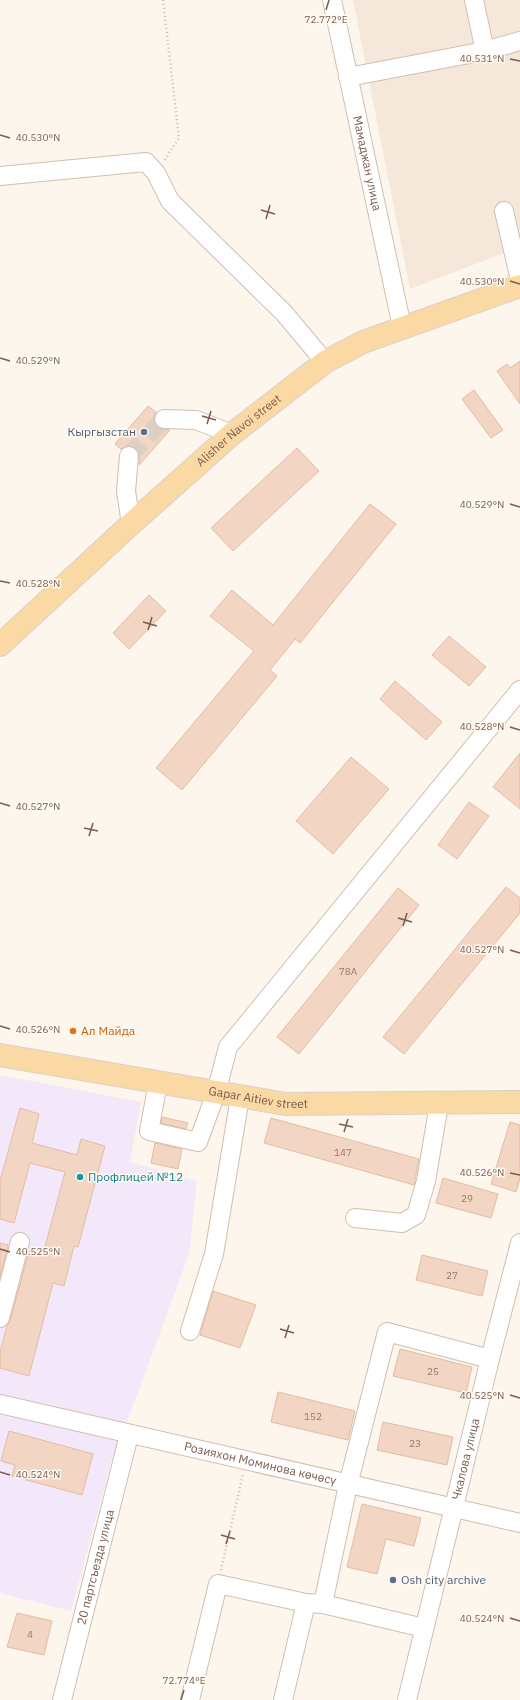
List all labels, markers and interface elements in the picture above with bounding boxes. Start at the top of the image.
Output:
text: 72.772°E [304,13,348,26]
text: 40.531°N [460,52,504,65]
street label: Мамаджан улица [350,114,385,213]
text: 40.530°N [16,131,60,144]
text: 40.530°N [460,275,504,288]
text: 40.529°N [16,354,60,367]
street label: Alisher Navoi street [193,391,284,469]
place label: Кыргызстан [68,424,136,439]
marker: Кыргызстан [139,427,149,437]
text: 40.529°N [460,498,504,511]
text: 40.528°N [16,577,60,590]
text: 40.528°N [460,720,504,733]
text: 40.527°N [16,800,60,813]
text: 40.527°N [460,943,504,956]
house number: 78А [339,965,358,978]
text: 40.526°N [16,1023,60,1036]
place label: Ал Майда [81,1023,136,1038]
marker: Ал Майда [68,1026,78,1036]
street label: Gapar Aitiev street [208,1083,308,1111]
house number: 147 [334,1146,352,1159]
text: 40.526°N [460,1166,504,1179]
place label: Профлицей №12 [88,1169,183,1184]
marker: Профлицей №12 [75,1172,85,1182]
house number: 29 [461,1192,473,1205]
text: 40.525°N [16,1245,60,1258]
house number: 27 [446,1269,458,1282]
house number: 25 [427,1365,439,1378]
text: 40.525°N [460,1389,504,1402]
house number: 152 [304,1410,322,1423]
street label: Чкалова улица [448,1416,482,1501]
house number: 23 [409,1437,421,1450]
street label: Розияхон Моминова көчөсү [183,1438,338,1488]
text: 40.524°N [16,1468,60,1481]
street label: 20 партсъезда улица [73,1507,117,1626]
place label: Osh city archive [401,1572,486,1587]
marker: Osh city archive [388,1575,398,1585]
text: 40.524°N [460,1612,504,1625]
house number: 4 [27,1628,33,1641]
text: 72.774°E [162,1674,206,1687]

